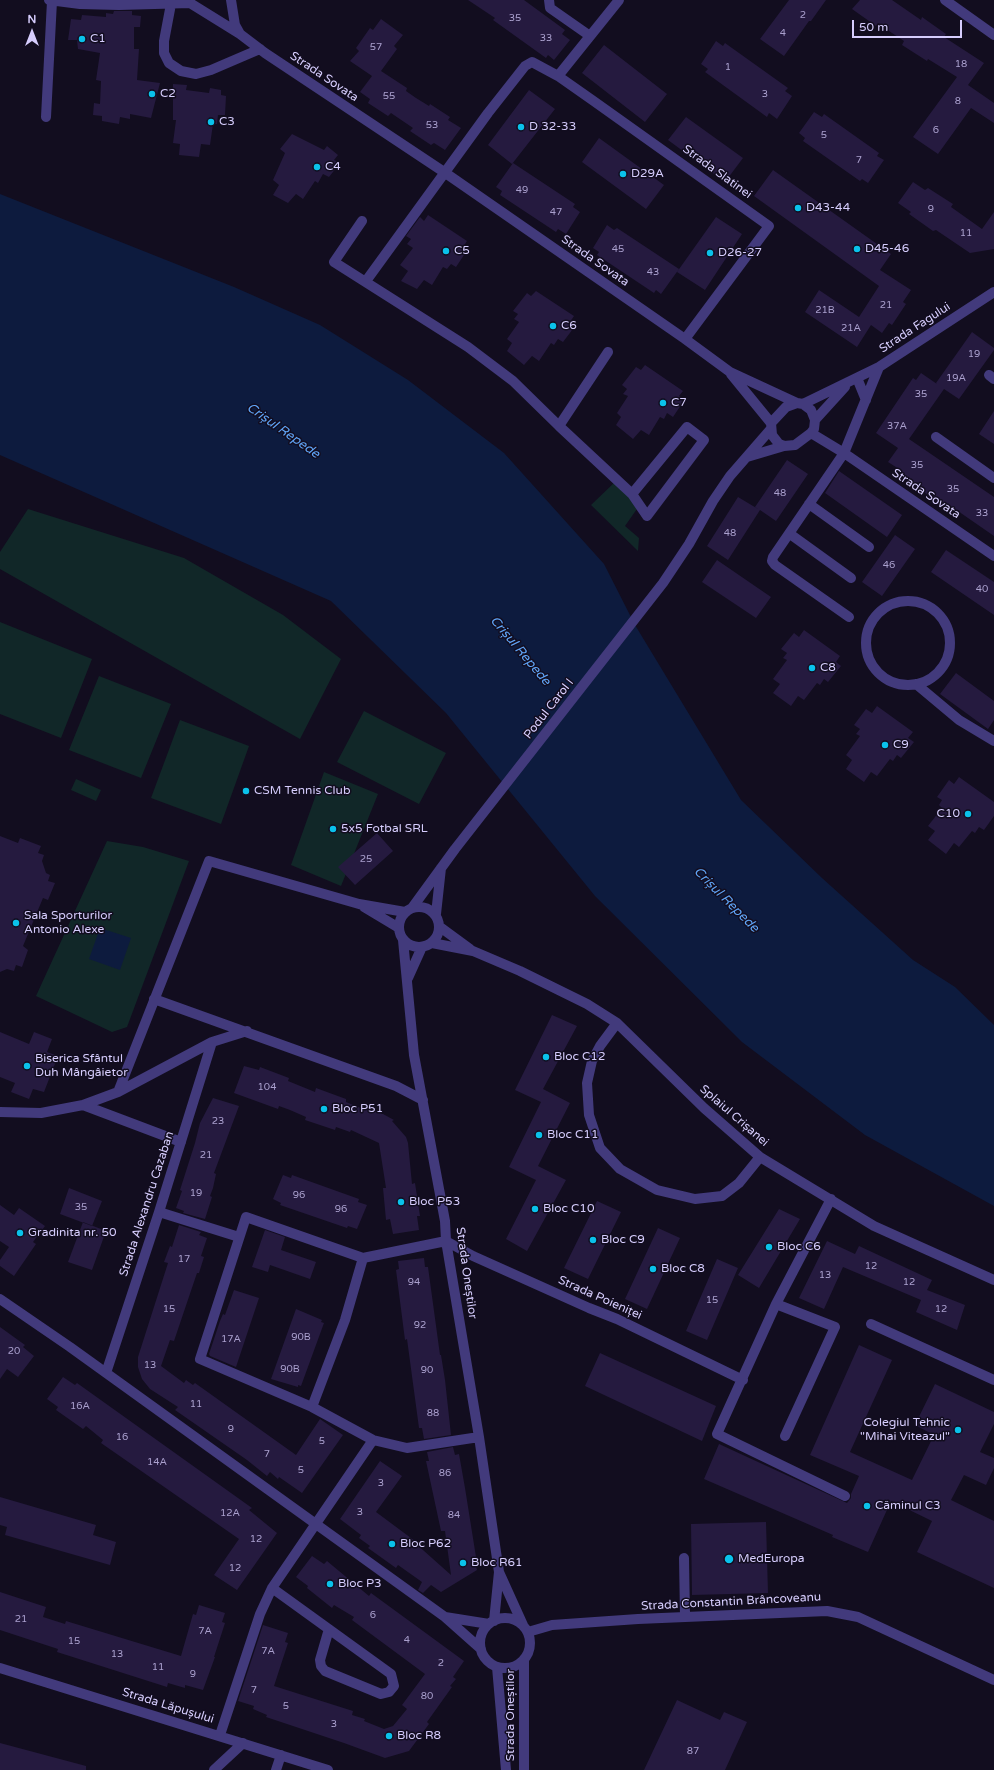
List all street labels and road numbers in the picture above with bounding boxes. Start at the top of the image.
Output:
street label: Strada Sovata [287,49,361,105]
street label: Strada Slatinei [680,142,754,202]
street label: Strada Sovata [558,232,632,290]
street label: Strada Fagului [877,300,953,356]
street label: Strada Sovata [889,466,963,522]
street label: Podul Carol I [521,676,577,742]
street label: Splaiul Crișanei [697,1082,771,1150]
street label: Strada Alexandru Cazaban [117,1130,177,1278]
street label: Strada Oneștilor [452,1226,480,1320]
street label: Strada Poieniței [556,1273,644,1323]
street label: Strada Constantin Brâncoveanu [641,1590,821,1614]
street label: Strada Oneștilor [504,1669,518,1761]
street label: Strada Lăpușului [120,1685,216,1727]

